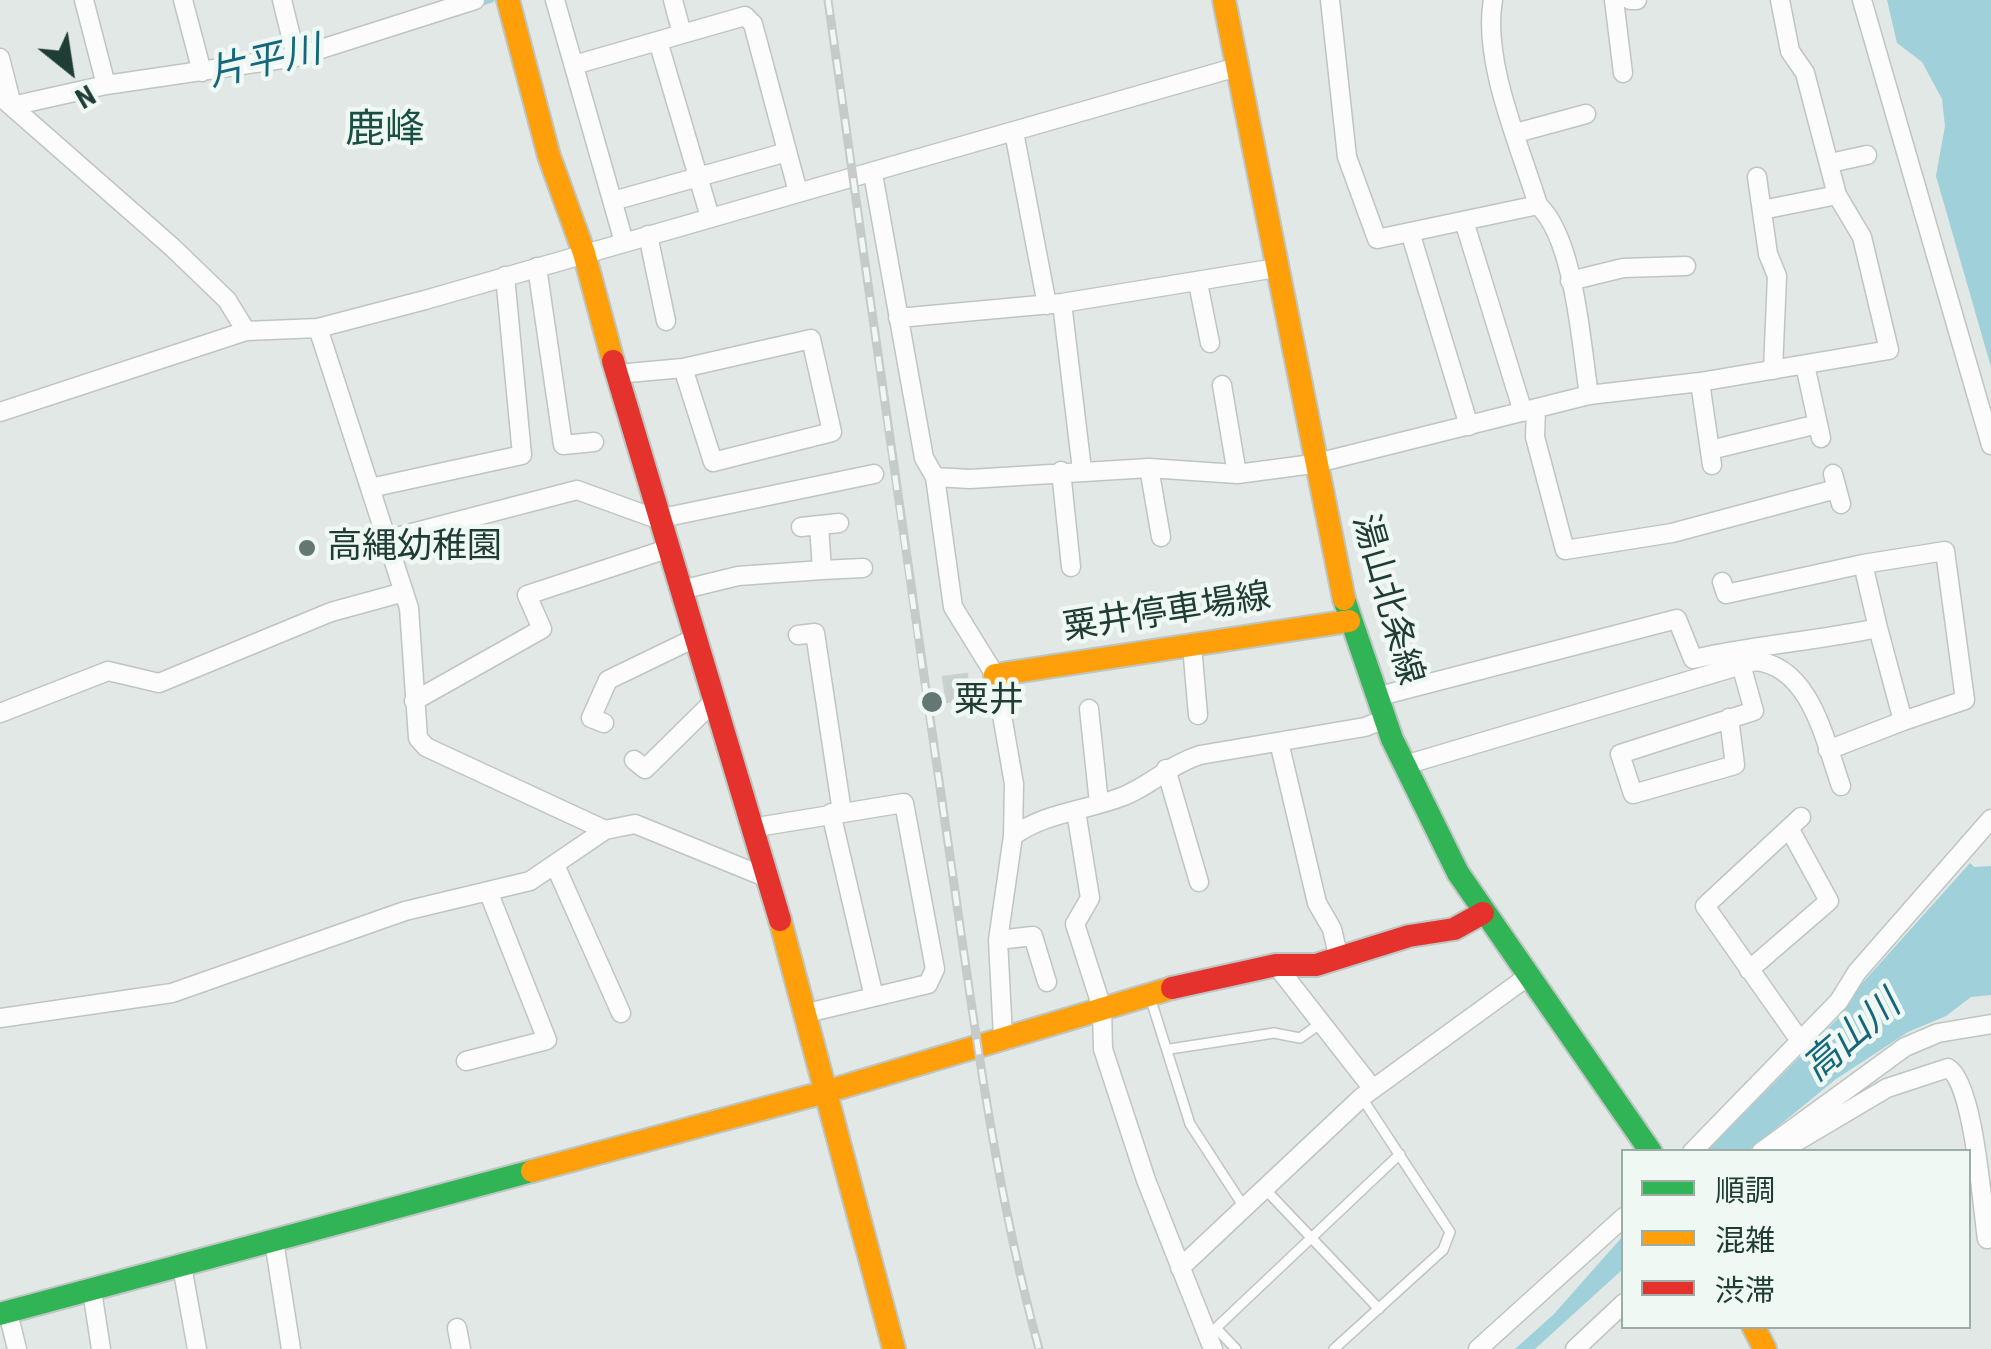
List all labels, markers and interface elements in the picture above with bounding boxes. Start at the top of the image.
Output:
north arrow [20,20,120,120]
water label: 片平川 [204,29,326,99]
text: N [70,78,101,115]
district label: 鹿峰 [345,108,425,156]
street label: 湯山北条線 [1342,510,1430,690]
place label: 高縄幼稚園 [327,527,502,569]
marker: 高縄幼稚園 [296,537,318,559]
street label: 粟井停車場線 [1060,577,1274,651]
place label: 粟井 [954,681,1024,723]
marker: 粟井 [919,689,945,715]
water label: 高山川 [1795,983,1911,1093]
legend [1621,1149,1971,1329]
text: 順調 [1715,1173,1775,1208]
text: 混雑 [1715,1223,1775,1258]
text: 渋滞 [1715,1273,1775,1308]

